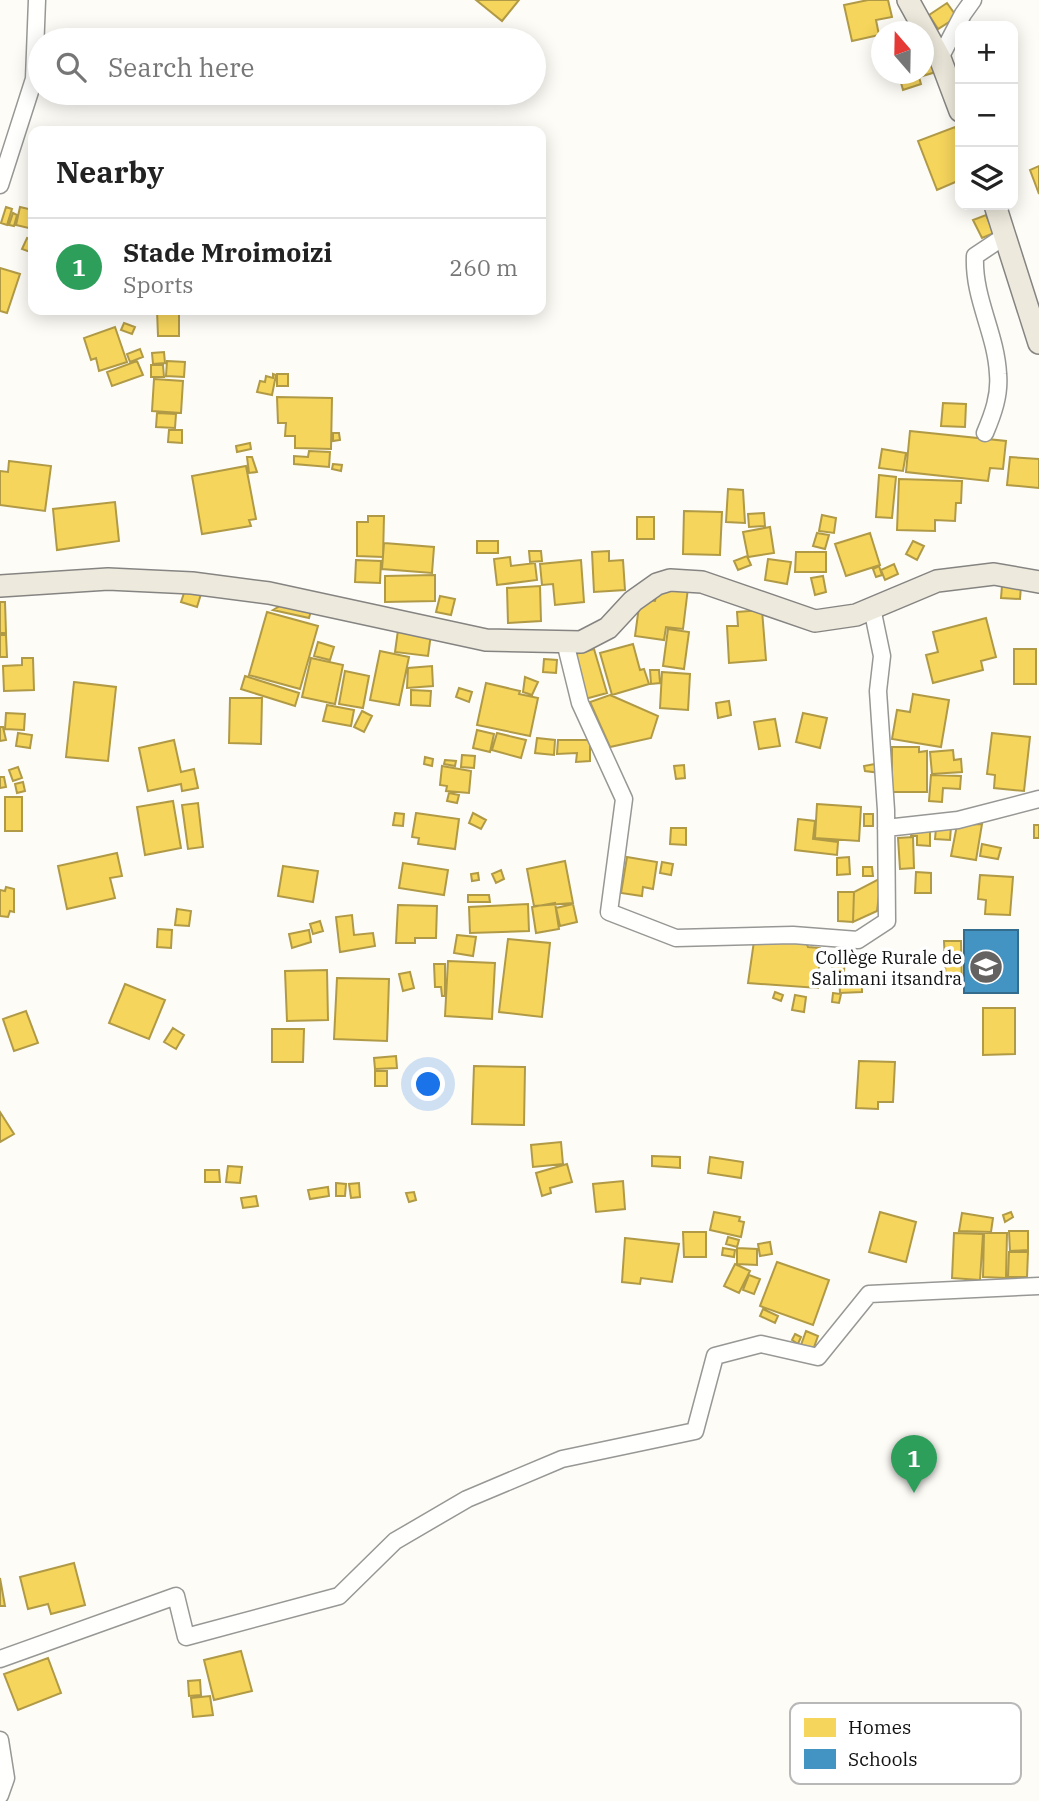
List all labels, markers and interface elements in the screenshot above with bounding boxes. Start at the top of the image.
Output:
north arrow [871,21,934,84]
map controls [955,21,1018,210]
button: + [955,21,1018,84]
search box [28,28,546,105]
icon: search [52,48,90,86]
text: Search here [108,50,254,84]
button: − [955,84,1018,147]
button: layers [955,147,1018,210]
text: Nearby [56,152,164,191]
text: Stade Mroimoizi [123,235,332,269]
text: 1 [72,252,86,282]
text: 260 m [449,252,518,282]
text: Sports [123,269,193,299]
place label: Collège Rurale de Salimani itsandra [811,946,962,990]
school or university icon: Collège Rurale de Salimani itsandra [967,948,1005,986]
your location [411,1067,445,1101]
pin: 1 [891,1435,937,1493]
legend [790,1703,1021,1784]
text: Homes [848,1715,911,1739]
text: Schools [848,1747,917,1771]

